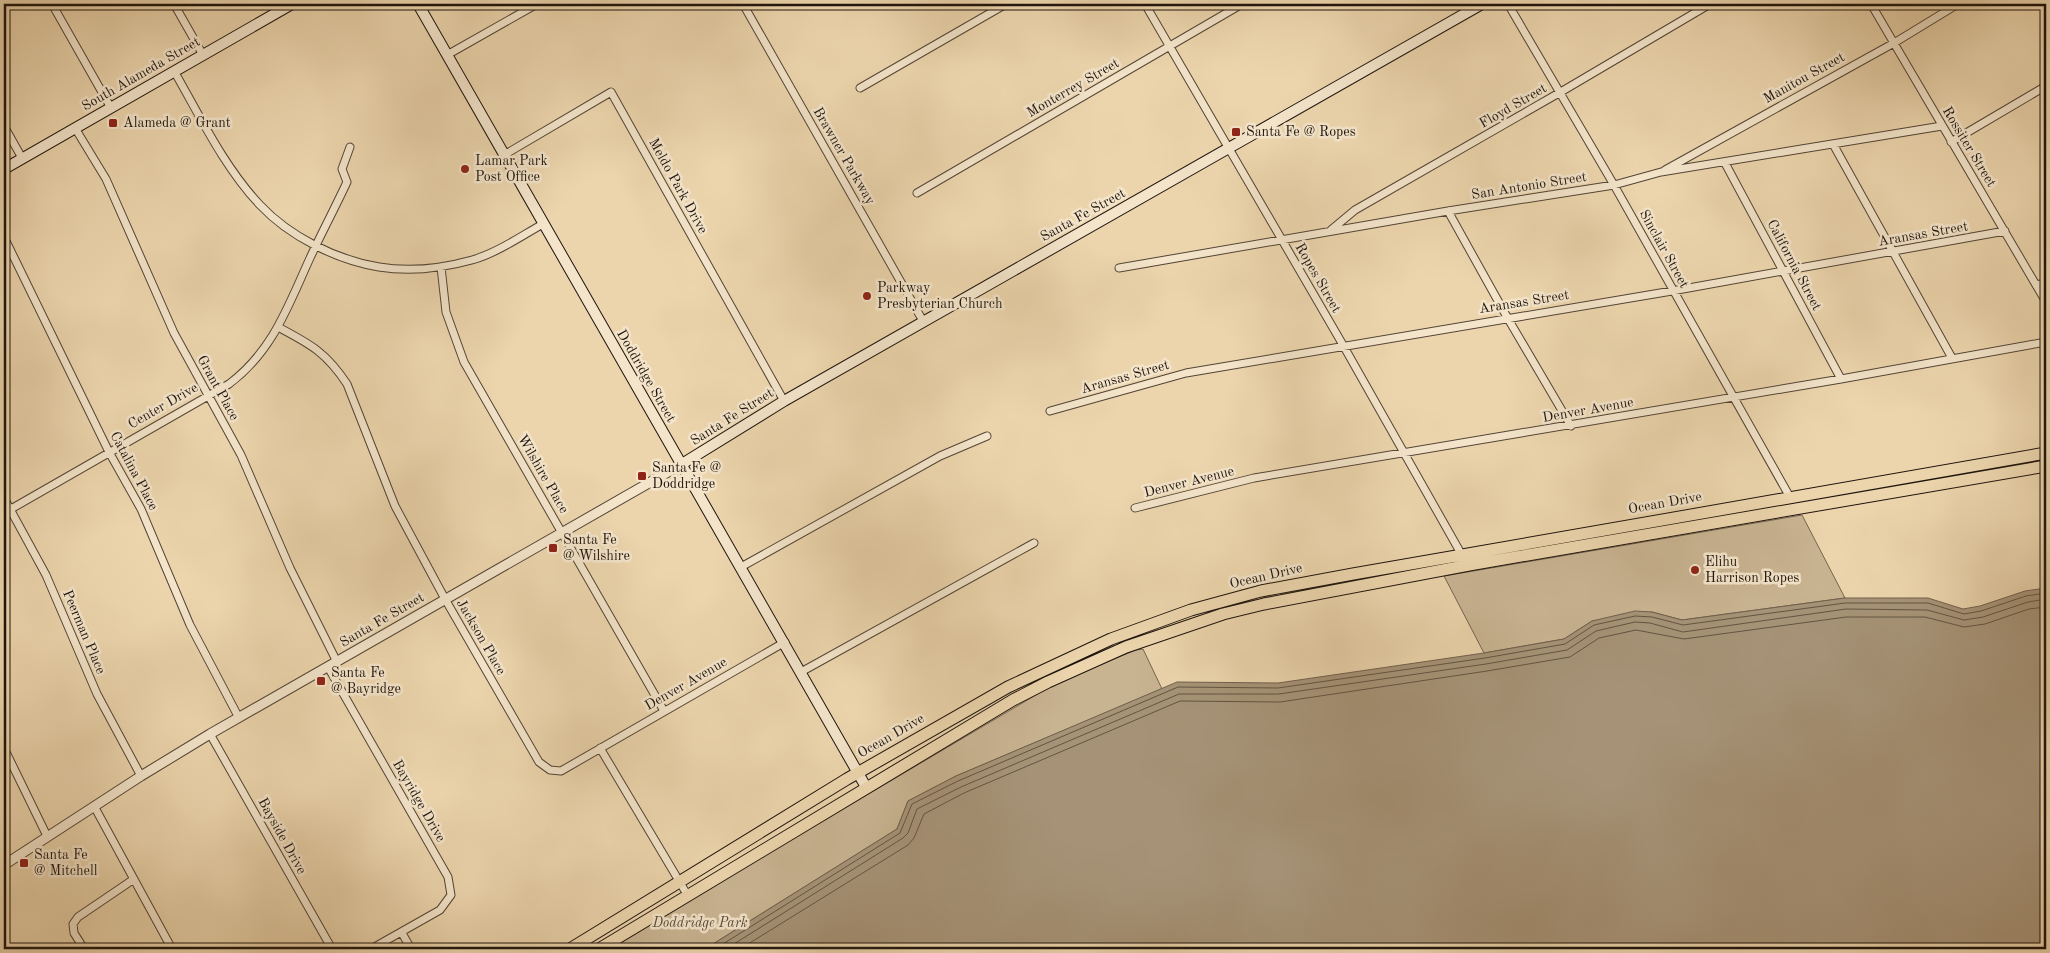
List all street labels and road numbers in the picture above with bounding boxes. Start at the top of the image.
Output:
street label: South Alameda Street [80,34,202,113]
street label: Manitou Street [1761,50,1847,106]
street label: Monterrey Street [1024,56,1122,120]
street label: Floyd Street [1477,81,1549,131]
street label: Rossiter Street [1940,104,1998,190]
street label: Brawner Parkway [810,105,878,208]
street label: Meldo Park Drive [646,136,710,236]
street label: San Antonio Street [1470,170,1588,202]
street label: Santa Fe Street [1038,186,1128,244]
street label: Sinclair Street [1637,207,1691,291]
street label: California Street [1764,217,1824,313]
street label: Aransas Street [1877,219,1969,249]
street label: Ropes Street [1292,241,1344,315]
street label: Aransas Street [1478,288,1570,316]
street label: Doddridge Street [614,327,678,425]
street label: Grant Place [194,353,242,423]
street label: Aransas Street [1079,358,1171,396]
street label: Center Drive [126,380,200,432]
street label: Santa Fe Street [688,386,776,448]
street label: Denver Avenue [1541,395,1635,425]
street label: Catalina Place [107,429,161,513]
street label: Wilshire Place [515,432,571,516]
street label: Denver Avenue [1143,464,1235,500]
street label: Ocean Drive [1627,490,1703,516]
street label: Ocean Drive [1228,561,1304,591]
street label: Peerman Place [60,588,108,676]
street label: Santa Fe Street [337,590,427,650]
street label: Jackson Place [454,597,508,677]
street label: Denver Avenue [643,655,729,713]
street label: Ocean Drive [855,711,927,761]
street label: Bayridge Drive [390,758,448,844]
street label: Bayside Drive [255,795,309,877]

